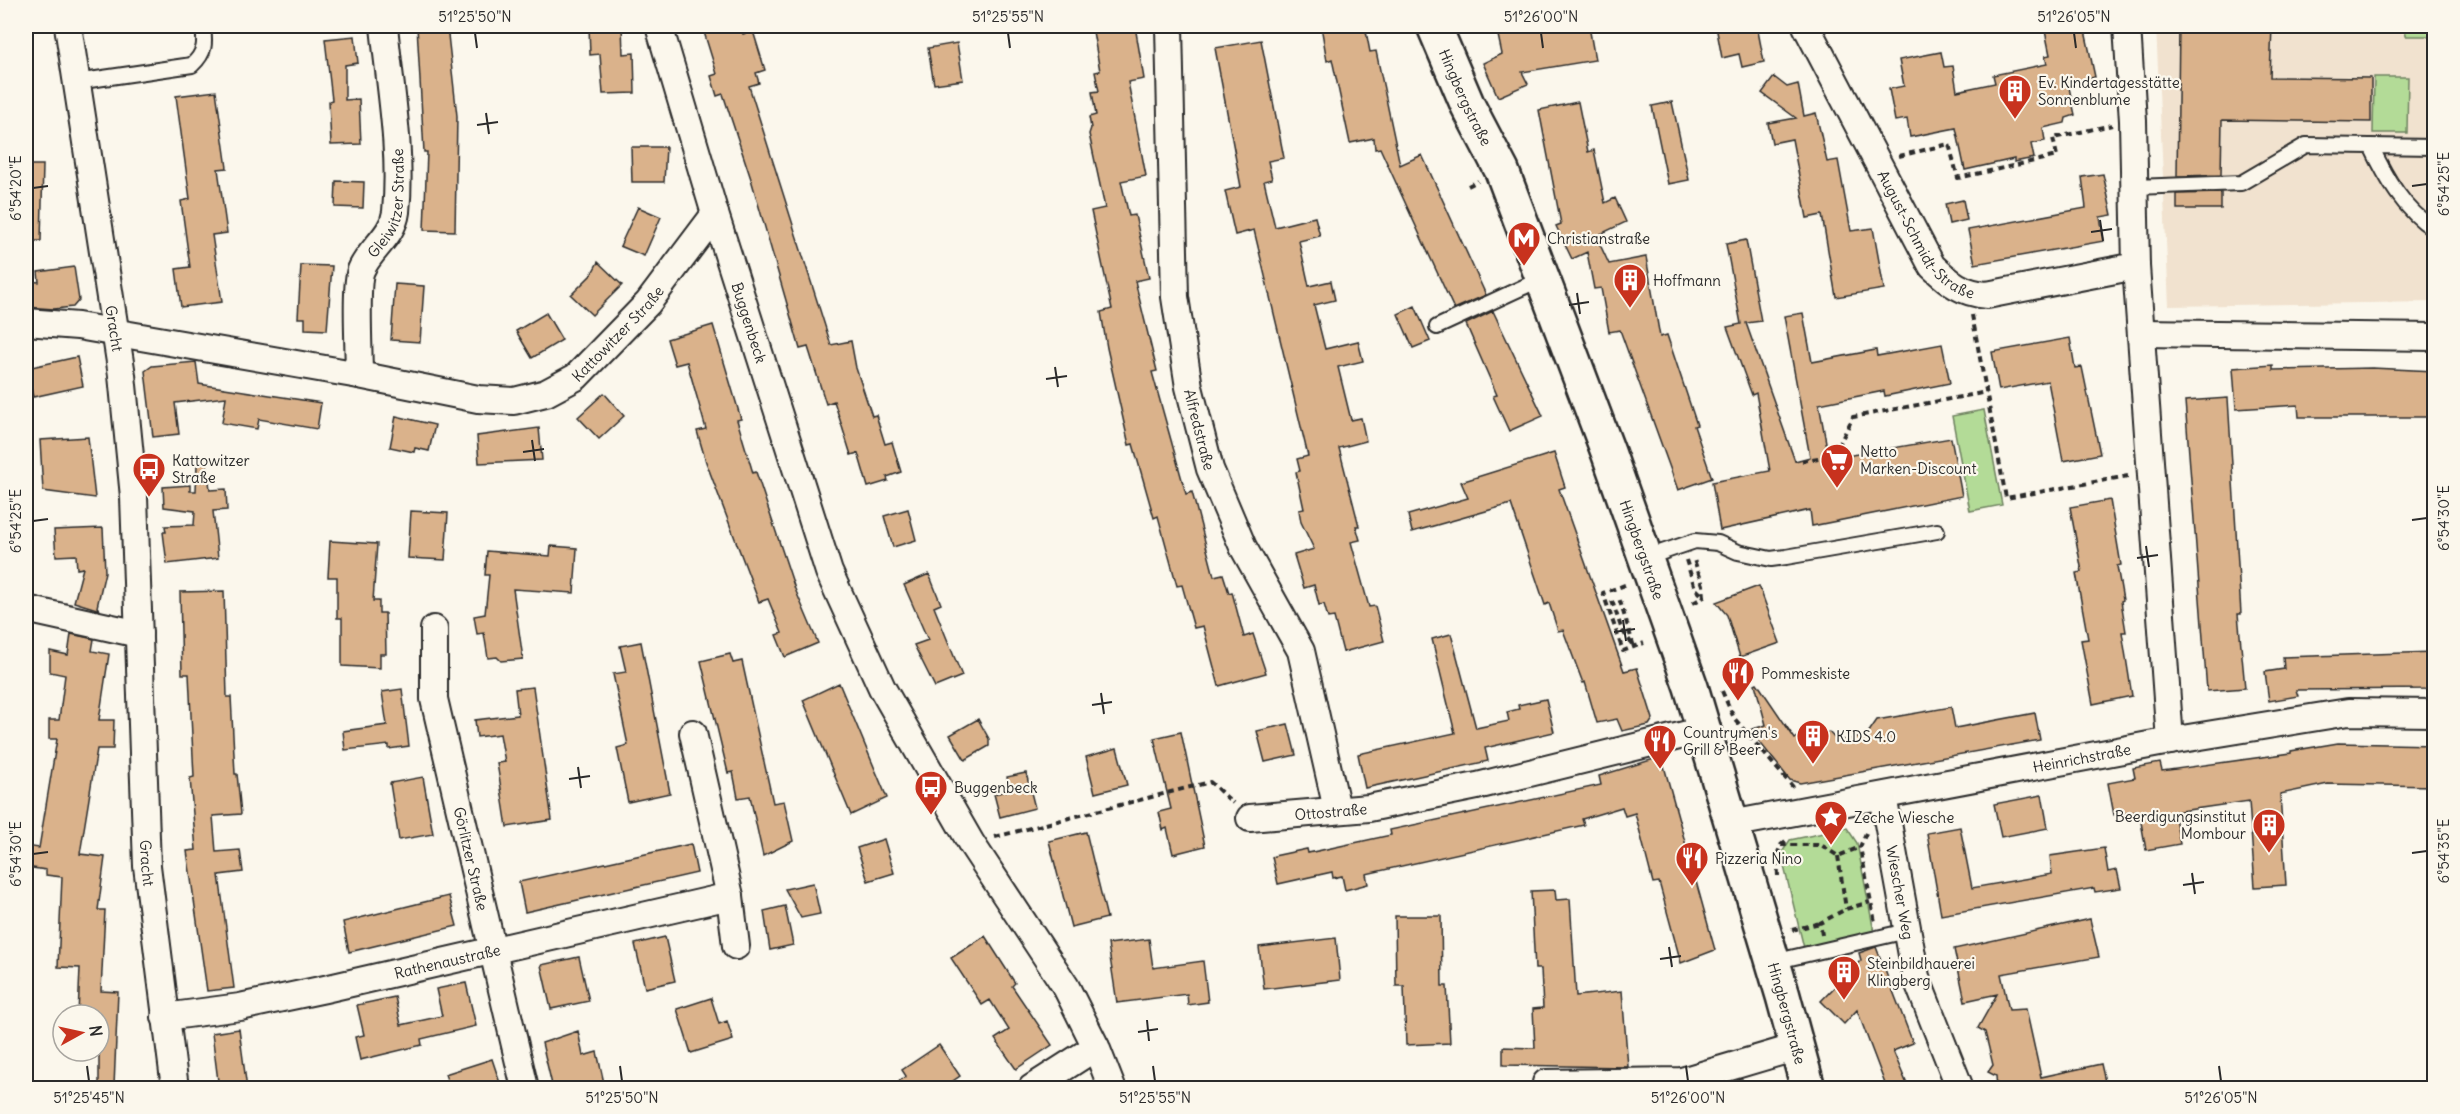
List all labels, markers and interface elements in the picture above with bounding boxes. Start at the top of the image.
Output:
text: 51°25'50"N [438,7,512,26]
text: 51°25'55"N [972,7,1044,26]
text: 51°26'00"N [1504,7,1578,26]
text: 51°26'05"N [2037,7,2111,26]
street label: Hingbergstraße [1435,46,1497,149]
building icon: Ev. Kindertagesstätte Sonnenblume [1997,73,2033,120]
place label: Ev. Kindertagesstätte Sonnenblume [2038,73,2180,109]
street label: Gleiwitzer Straße [363,148,407,261]
text: 6°54'25"E [2434,152,2453,216]
text: 6°54'20"E [6,155,25,221]
street label: August-Schmidt-Straße [1874,167,1977,302]
metro station icon: Christianstraße [1506,220,1542,267]
place label: Christianstraße [1547,229,1650,248]
building icon: Hoffmann [1612,262,1648,309]
place label: Hoffmann [1653,271,1721,290]
street label: Buggenbeck [728,280,771,366]
street label: Kattowitzer Straße [567,282,667,385]
street label: Gracht [102,304,128,353]
street label: Alfredstraße [1180,387,1219,472]
supermarket icon: Netto Marken-Discount [1819,442,1855,489]
place label: Netto Marken-Discount [1860,442,1976,478]
bus stop icon: Kattowitzer Straße [131,451,167,498]
place label: Kattowitzer Straße [172,451,250,487]
text: 6°54'30"E [2434,485,2453,551]
text: 6°54'25"E [6,489,25,553]
street label: Hingbergstraße [1616,497,1669,602]
restaurant icon: Pommeskiste [1720,655,1756,702]
place label: Pommeskiste [1761,664,1850,683]
building icon: KIDS 4.0 [1795,718,1831,765]
restaurant icon: Countrymen's Grill & Beer [1642,723,1678,770]
place label: Countrymen's Grill & Beer [1683,723,1778,759]
place label: KIDS 4.0 [1836,727,1896,746]
street label: Heinrichstraße [2031,739,2132,776]
bus stop icon: Buggenbeck [913,769,949,816]
place label: Buggenbeck [954,778,1038,797]
street label: Ottostraße [1294,799,1368,824]
place icon: Zeche Wiesche [1813,799,1849,846]
street label: Görlitzer Straße [450,805,493,912]
place label: Beerdigungsinstitut Mombour [2115,807,2246,843]
building icon: Beerdigungsinstitut Mombour [2251,807,2287,854]
place label: Zeche Wiesche [1854,808,1954,827]
text: 6°54'35"E [2434,818,2453,883]
text: 6°54'30"E [6,821,25,887]
street label: Gracht [137,839,159,887]
restaurant icon: Pizzeria Nino [1674,840,1710,887]
street label: Wiescher Weg [1883,844,1918,941]
place label: Pizzeria Nino [1715,849,1802,868]
street label: Rathenaustraße [392,940,502,982]
building icon: Steinbildhauerei Klingberg [1826,954,1862,1001]
place label: Steinbildhauerei Klingberg [1867,954,1975,990]
street label: Hingbergstraße [1764,960,1811,1066]
north arrow [51,1003,111,1063]
text: N [85,1024,107,1038]
text: 51°25'45"N [53,1088,125,1107]
text: 51°25'50"N [585,1088,659,1107]
text: 51°25'55"N [1119,1088,1191,1107]
text: 51°26'00"N [1651,1088,1725,1107]
text: 51°26'05"N [2184,1088,2258,1107]

